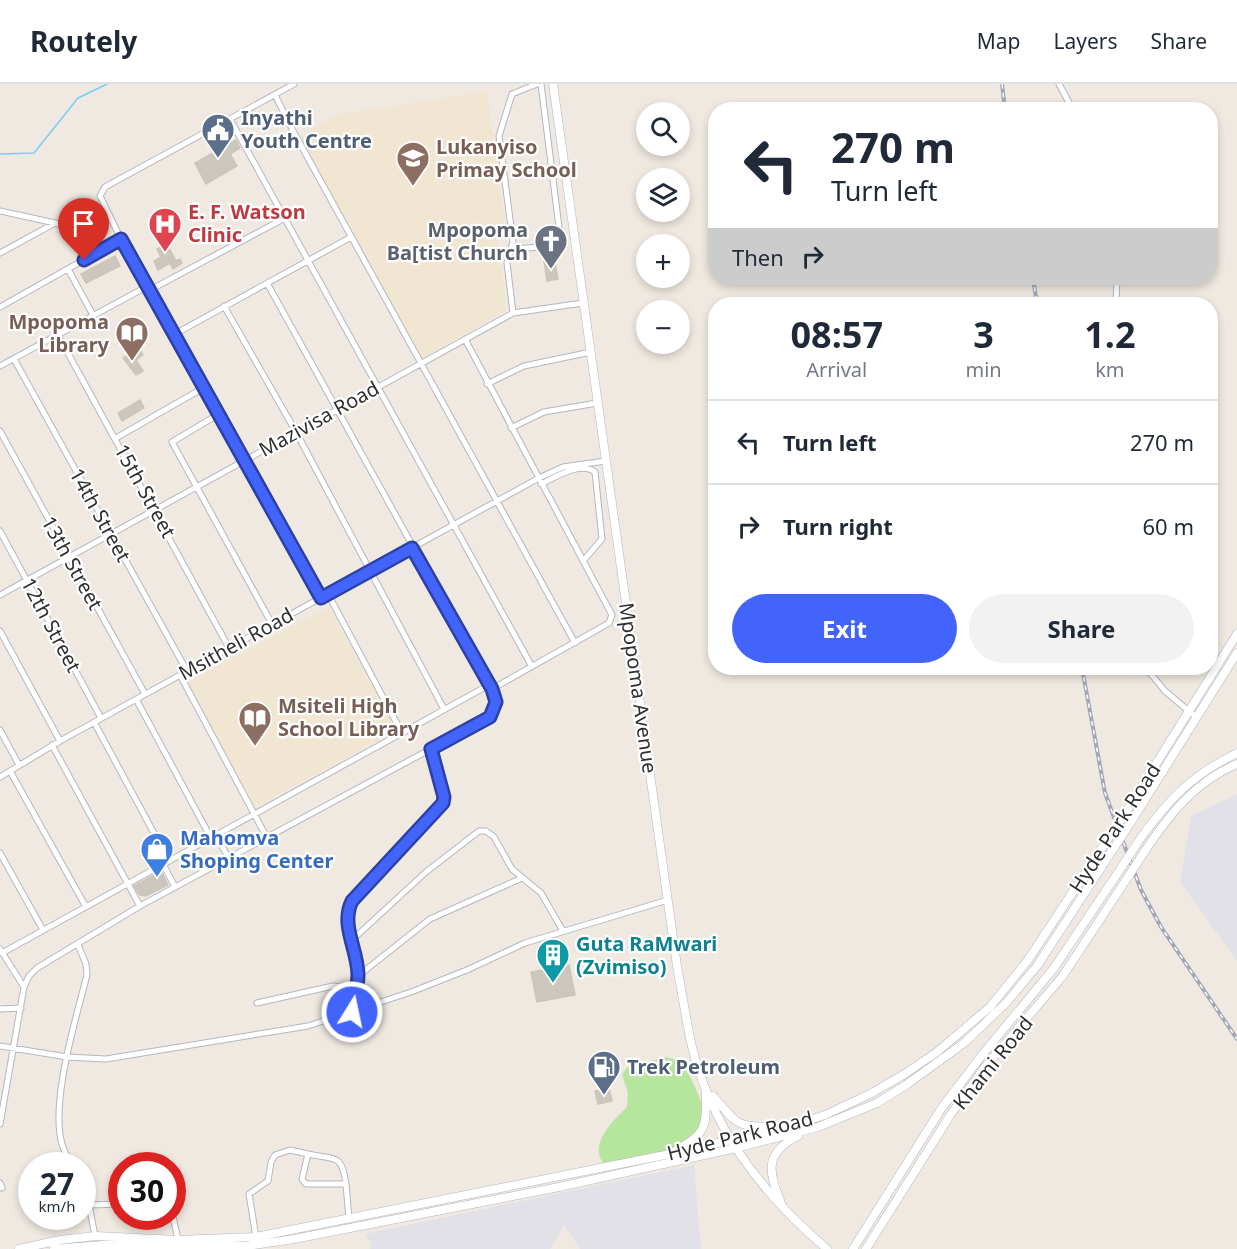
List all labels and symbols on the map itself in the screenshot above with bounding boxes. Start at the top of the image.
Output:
place label: Inyathi Youth Centre [241,104,372,154]
public building icon: Inyathi Youth Centre [200,112,236,159]
place label: Lukanyiso Primay School [436,133,577,183]
school or university icon: Lukanyiso Primay School [395,140,431,187]
pin [58,198,109,260]
place label: E. F. Watson Clinic [188,198,306,248]
hospital icon: E. F. Watson Clinic [147,206,183,253]
place label: Mpopoma Ba[tist Church [387,216,528,266]
church icon: Mpopoma Ba[tist Church [533,223,569,270]
place label: Mpopoma Library [8,308,110,358]
library icon: Mpopoma Library [114,315,150,362]
street label: Mazivisa Road [254,374,384,463]
street label: 15th Street [109,439,182,543]
street label: 14th Street [64,463,137,567]
street label: 13th Street [36,511,109,615]
street label: 12th Street [15,573,88,677]
street label: Msitheli Road [174,601,298,686]
street label: Mpopoma Avenue [613,601,664,775]
place label: Msiteli High School Library [278,692,420,742]
library icon: Msiteli High School Library [237,700,273,747]
street label: Hyde Park Road [1063,758,1167,898]
place label: Mahomva Shoping Center [180,824,333,874]
shop icon: Mahomva Shoping Center [139,831,175,878]
place label: Guta RaMwari (Zvimiso) [576,930,717,980]
building icon: Guta RaMwari (Zvimiso) [535,937,571,984]
position arrow [320,980,384,1044]
street label: Khami Road [947,1010,1039,1115]
fuel station icon: Trek Petroleum [586,1049,622,1096]
place label: Trek Petroleum [627,1053,780,1080]
street label: Hyde Park Road [664,1104,816,1167]
speed limit sign: 30 [108,1152,186,1230]

